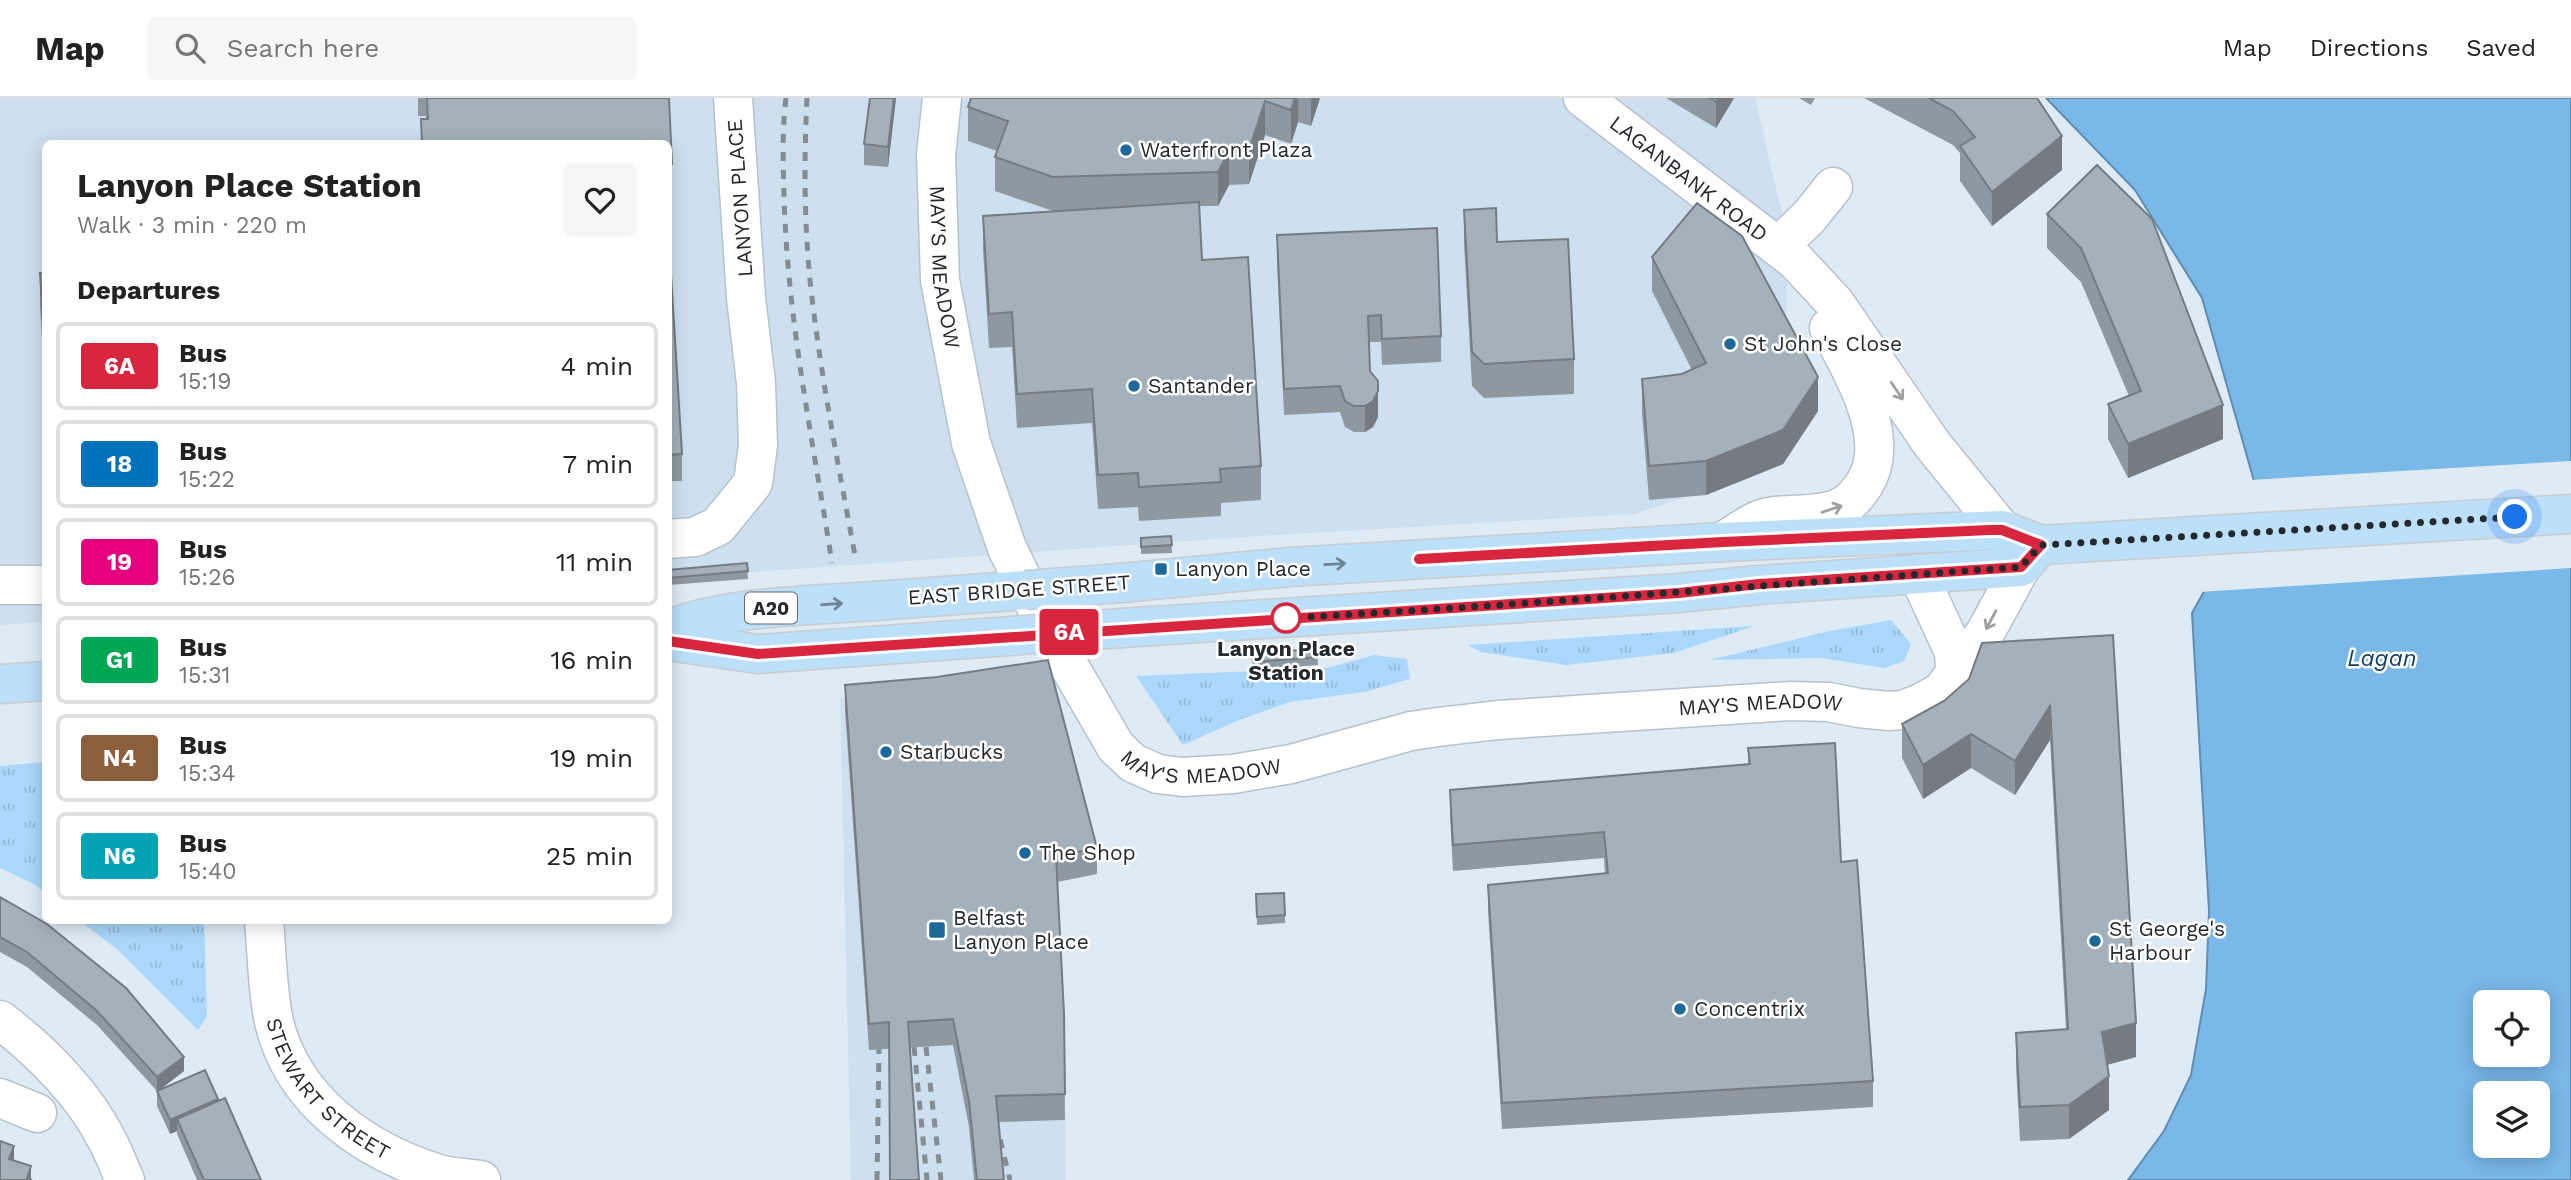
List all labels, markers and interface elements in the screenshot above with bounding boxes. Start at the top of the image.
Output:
search box [147,17,637,80]
text: Map [35,29,105,68]
icon: search [171,29,209,67]
text: Search here [227,33,379,63]
text: Map [2223,34,2272,62]
text: Directions [2310,34,2428,62]
text: Saved [2466,34,2536,62]
street label: LAGANBANK ROAD [1605,110,1773,247]
street label: LANYON PLACE [722,118,757,278]
place label: Waterfront Plaza [1140,137,1313,162]
marker: Waterfront Plaza [1118,142,1134,158]
button: heart [563,163,637,237]
text: Lanyon Place Station [77,166,422,205]
street label: MAY'S MEADOW [925,185,966,351]
text: Walk · 3 min · 220 m [77,212,307,239]
text: Departures [77,275,220,305]
place label: St John's Close [1744,331,1902,356]
marker: St John's Close [1722,336,1738,352]
text: Bus [179,338,227,368]
text: 4 min [560,351,633,381]
text: 6A [104,352,135,380]
text: 15:19 [179,368,231,395]
place label: Santander [1148,373,1254,398]
marker: Santander [1126,378,1142,394]
one-way arrow [1890,381,1904,400]
text: Bus [179,436,227,466]
text: 7 min [563,449,633,479]
text: 18 [107,450,132,478]
text: 15:22 [179,466,235,493]
your location [2497,499,2532,534]
one-way arrow [1821,502,1843,514]
text: Bus [179,534,227,564]
text: 11 min [556,547,633,577]
text: 19 [107,548,132,576]
place label: Lanyon Place [1175,556,1311,581]
one-way arrow [1323,558,1346,571]
marker: Lanyon Place [1153,561,1169,577]
text: 15:26 [179,564,236,591]
street label: EAST BRIDGE STREET [907,569,1131,610]
road number: A20 [745,593,797,624]
one-way arrow [820,597,843,610]
marker: Lanyon Place Station [1271,603,1301,633]
line badge: 6A [1038,609,1100,655]
one-way arrow [1984,610,1998,630]
text: 6A [1053,618,1085,646]
text: Bus [179,632,227,662]
place label: Lanyon Place Station [1217,636,1355,685]
text: 16 min [550,645,633,675]
water label: Lagan [2347,645,2417,672]
text: G1 [106,646,133,674]
text: 15:31 [179,662,231,689]
street label: MAY'S MEADOW [1677,688,1844,720]
text: Bus [179,730,227,760]
place label: Starbucks [900,739,1003,764]
text: 19 min [550,743,633,773]
text: N4 [103,744,136,772]
marker: Starbucks [878,744,894,760]
street label: MAY'S MEADOW [1116,745,1283,789]
text: 15:34 [179,760,236,787]
text: Bus [179,828,227,858]
place label: The Shop [1039,840,1136,865]
text: 25 min [546,841,633,871]
text: N6 [103,842,136,870]
marker: The Shop [1017,845,1033,861]
text: 15:40 [179,858,237,885]
place label: Belfast Lanyon Place [953,905,1089,954]
place label: St George's Harbour [2109,916,2225,965]
marker: Belfast Lanyon Place [927,920,947,940]
marker: St George's Harbour [2087,933,2103,949]
map controls [2473,990,2550,1158]
button: locate [2473,990,2550,1067]
place label: Concentrix [1694,996,1805,1021]
marker: Concentrix [1672,1001,1688,1017]
street label: STEWART STREET [261,1015,395,1165]
button: layers [2473,1081,2550,1158]

